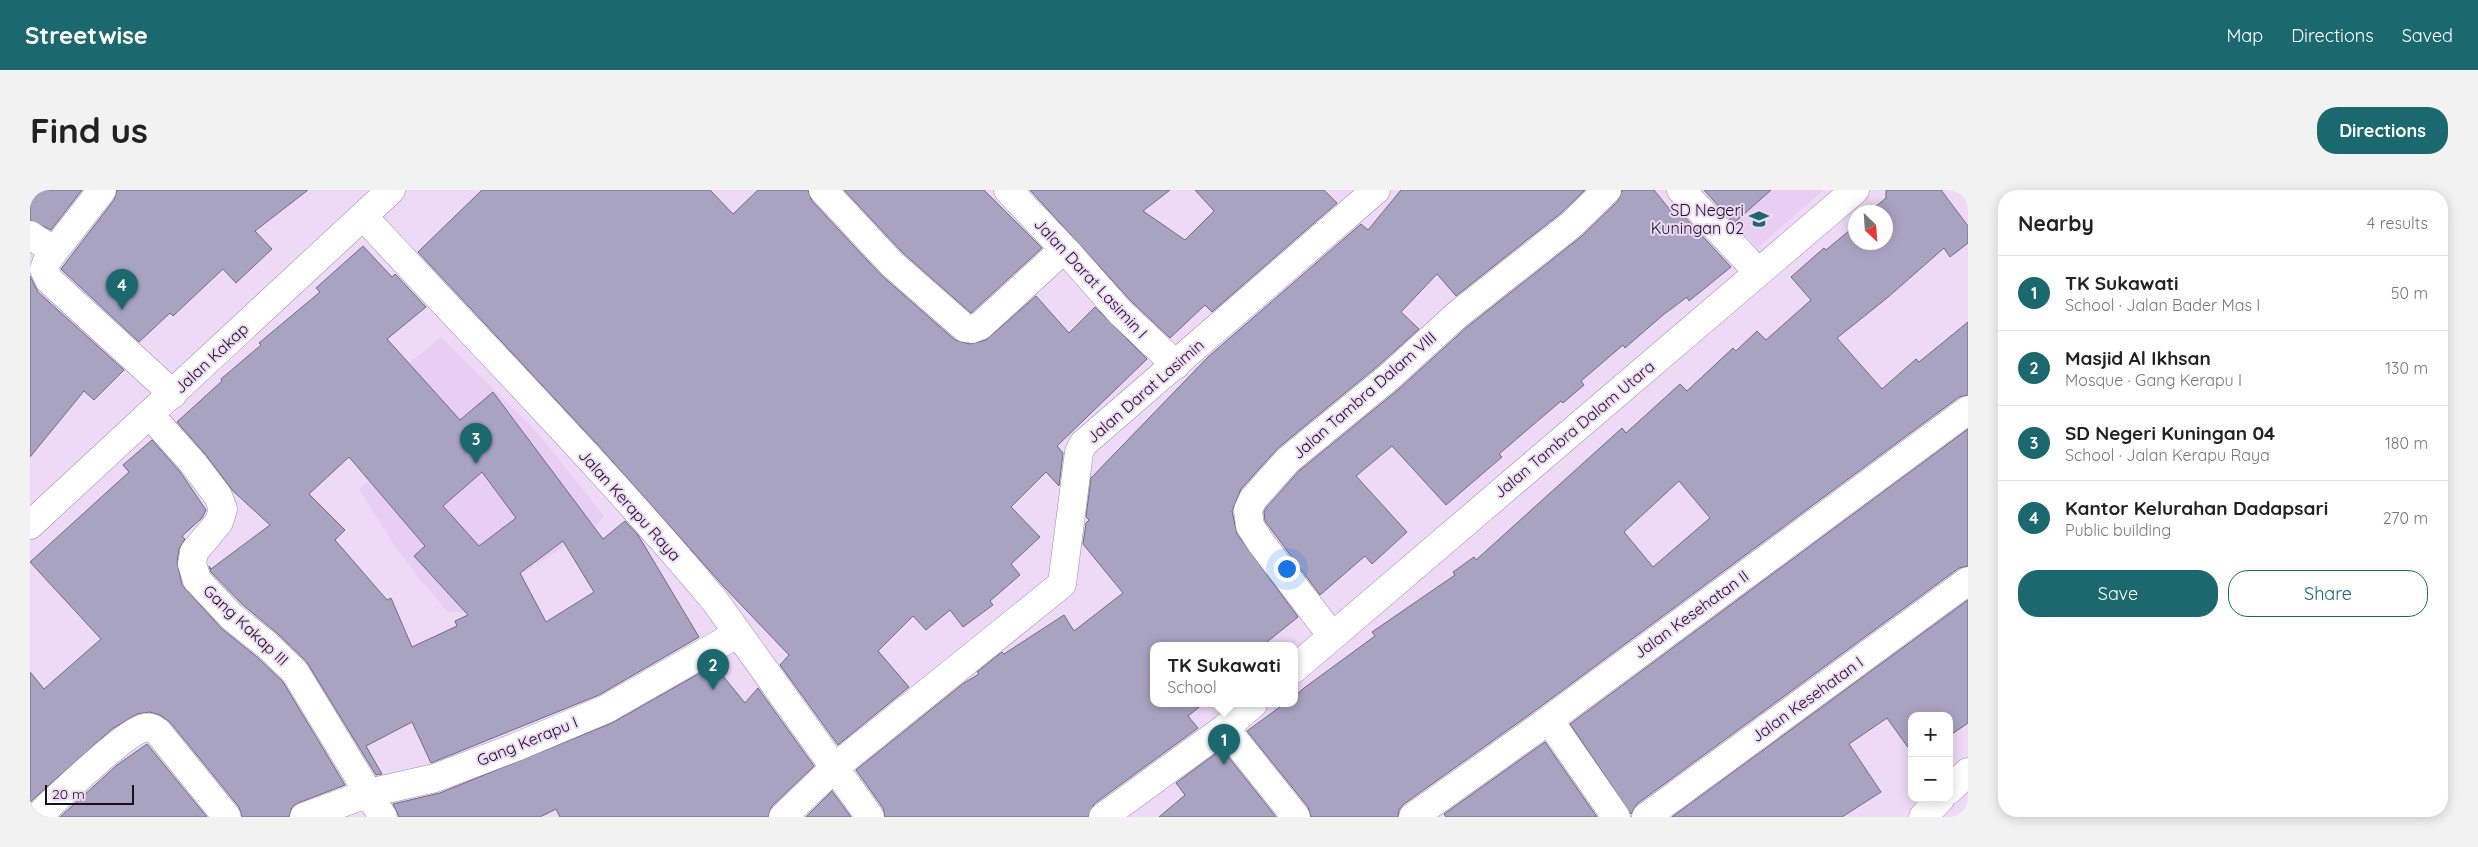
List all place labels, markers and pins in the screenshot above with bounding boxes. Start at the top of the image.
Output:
place label: SD Negeri Kuningan 02 [1651,200,1744,238]
school or university icon: SD Negeri Kuningan 02 [1748,208,1770,230]
pin: 4 [106,269,138,310]
pin: 3 [460,423,492,464]
pin: 2 [697,649,729,690]
pin: 1 [1208,724,1240,765]

